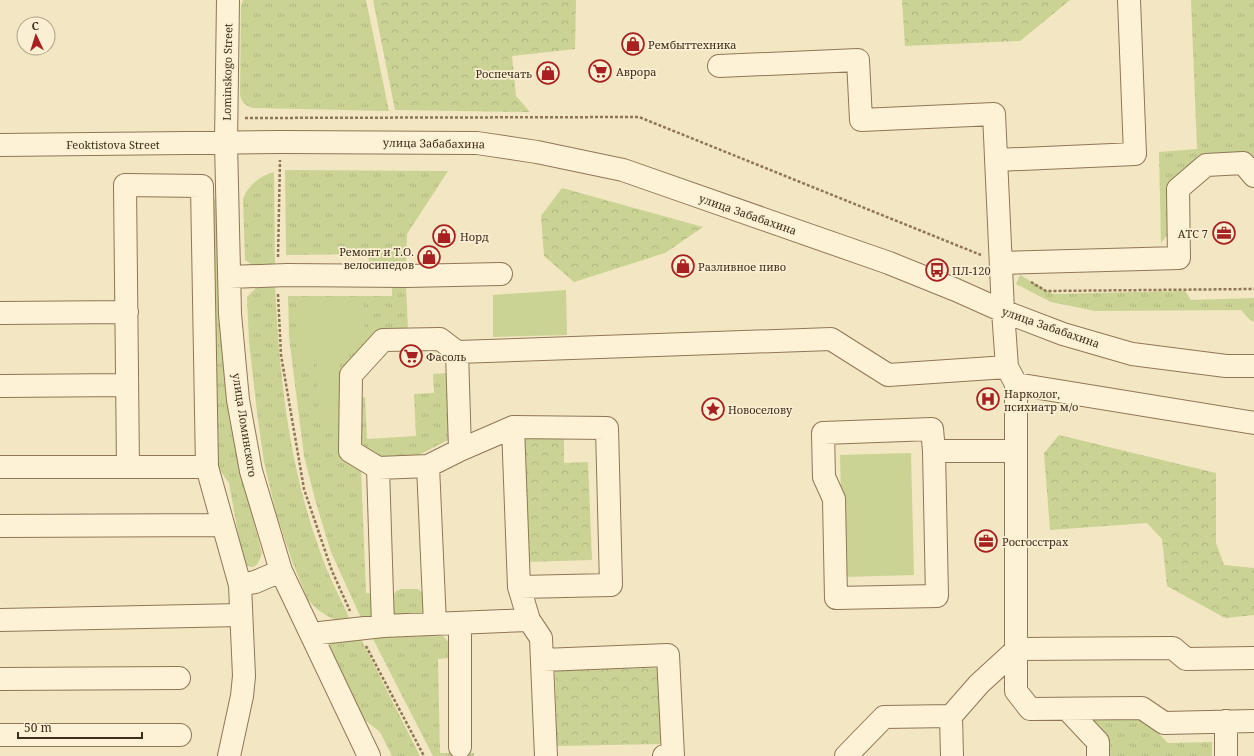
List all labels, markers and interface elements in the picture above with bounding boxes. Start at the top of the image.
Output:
north arrow [16,16,56,56]
text: С [31,18,39,33]
street label: Lominskogo Street [219,23,235,121]
shop icon: Рембыттехника [620,31,646,57]
place label: Рембыттехника [648,37,737,52]
supermarket icon: Аврора [587,58,613,84]
shop icon: Роспечать [535,60,561,86]
place label: Аврора [616,64,656,79]
place label: Роспечать [475,66,532,81]
street label: улица Забабахина [383,135,485,151]
street label: Feoktistova Street [66,137,160,152]
street label: улица Забабахина [697,190,799,238]
office icon: АТС 7 [1211,220,1237,246]
shop icon: Норд [431,223,457,249]
place label: АТС 7 [1178,226,1208,241]
place label: Норд [460,229,489,244]
place label: Ремонт и Т.О. велосипедов [339,244,414,272]
shop icon: Ремонт и Т.О. велосипедов [416,244,442,270]
shop icon: Разливное пиво [670,253,696,279]
bus stop icon: ПЛ-120 [924,257,950,283]
place label: Разливное пиво [698,259,786,274]
place label: ПЛ-120 [952,263,991,278]
street label: улица Забабахина [1000,303,1102,351]
supermarket icon: Фасоль [398,343,424,369]
place label: Фасоль [426,349,466,364]
street label: улица Ломинского [229,372,261,478]
hospital icon: Нарколог, психиатр м/о [975,386,1001,412]
place label: Нарколог, психиатр м/о [1004,386,1078,414]
place icon: Новоселову [700,396,726,422]
place label: Новоселову [728,402,793,417]
office icon: Росгосстрах [973,528,999,554]
place label: Росгосстрах [1002,534,1069,549]
scale bar [18,714,142,740]
text: 50 m [24,719,52,736]

